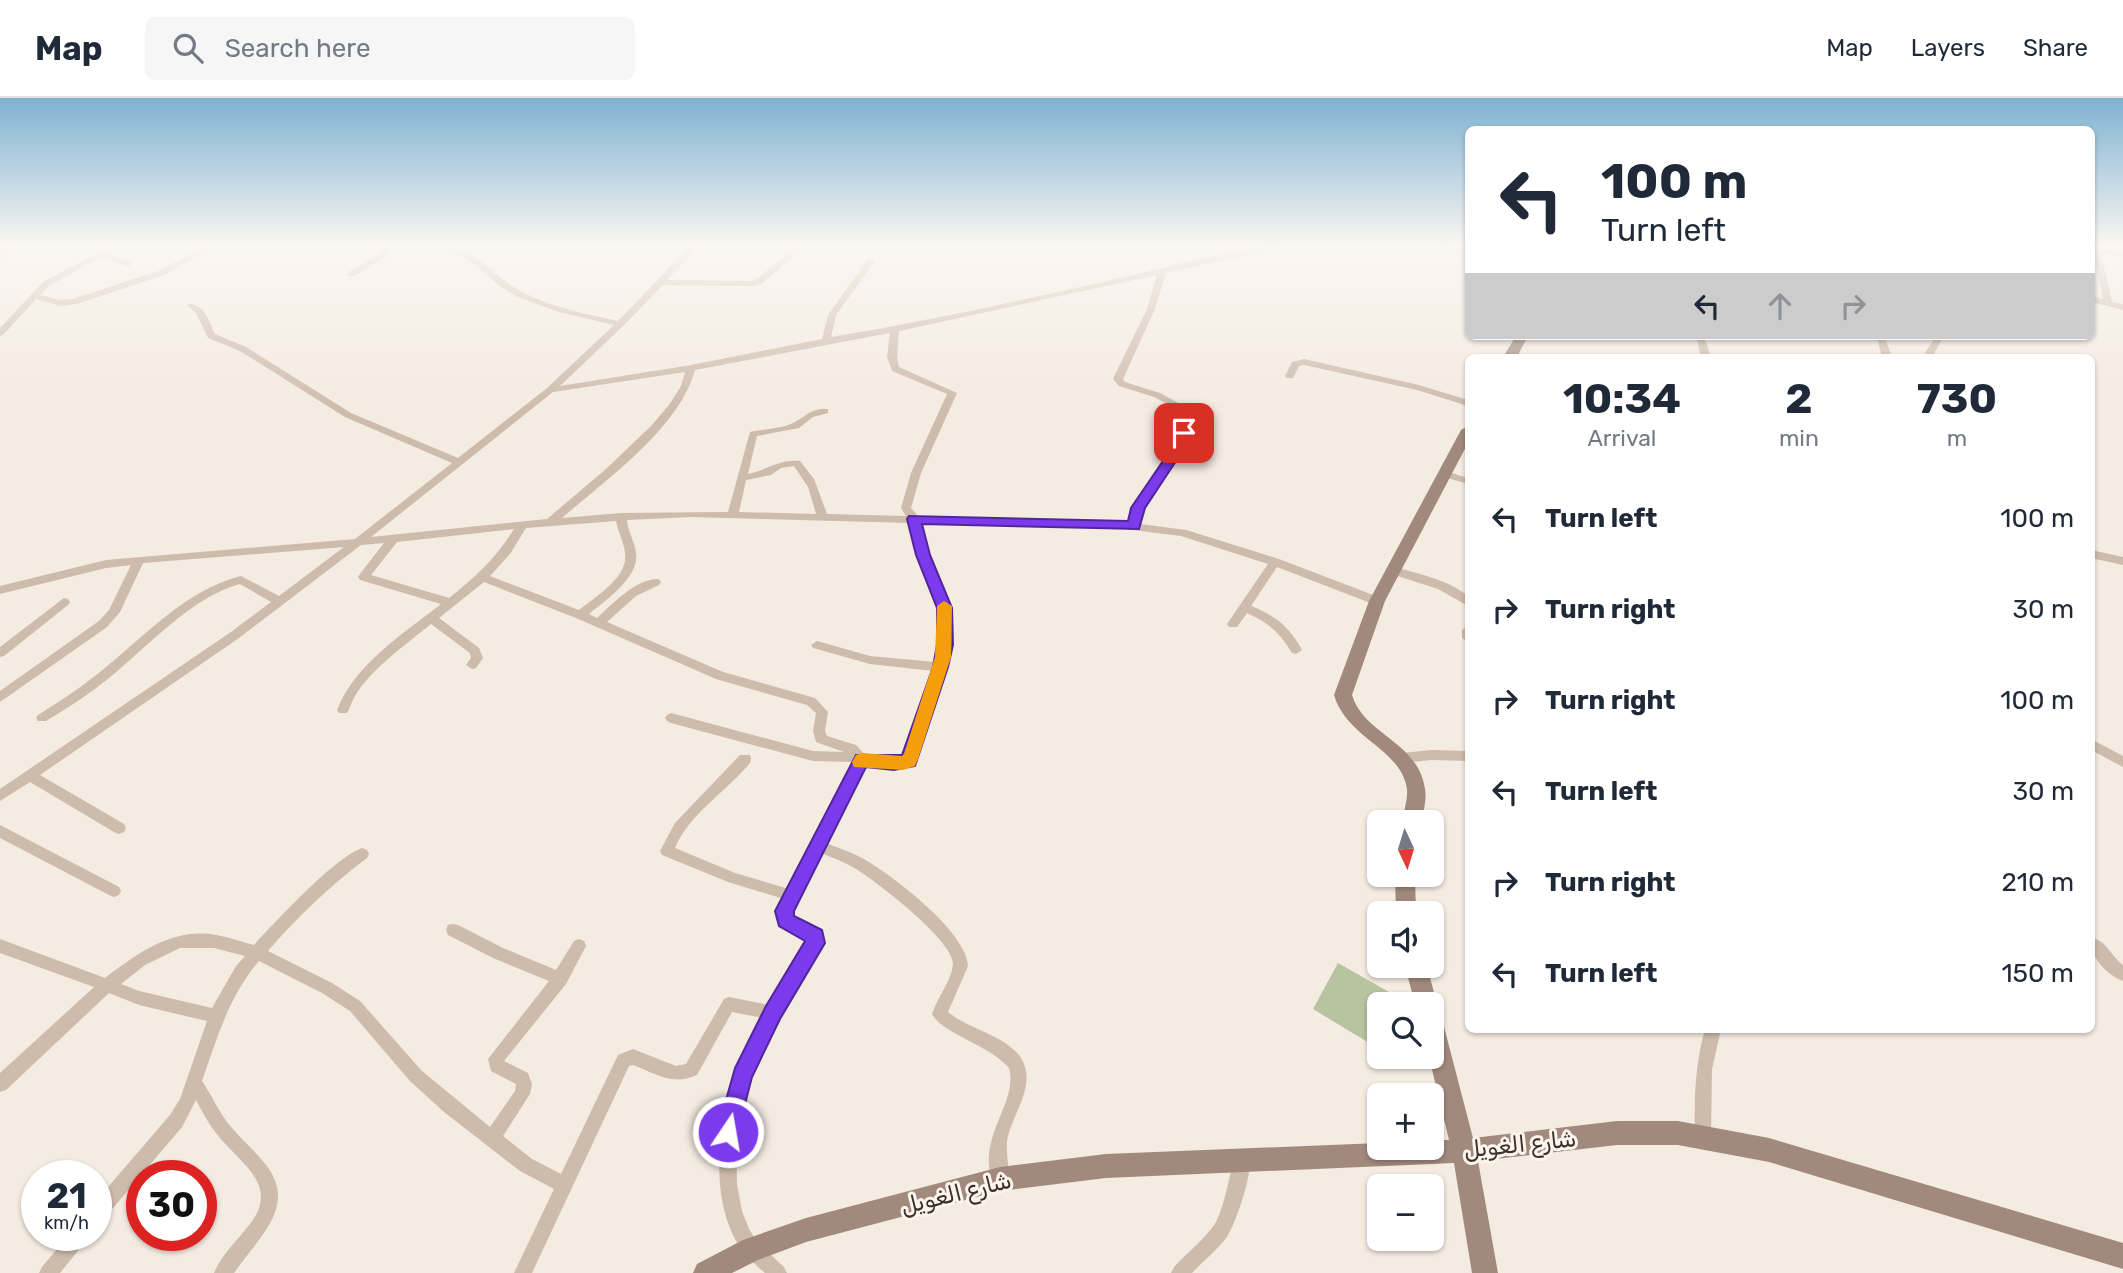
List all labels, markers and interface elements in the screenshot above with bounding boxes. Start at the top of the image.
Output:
search box [145,17,635,80]
text: Map [35,29,103,68]
icon: search [169,29,207,67]
text: Search here [225,33,370,64]
text: Map [1826,34,1873,62]
text: Layers [1911,34,1985,62]
text: Share [2023,34,2088,62]
text: 100 m [1601,152,1747,210]
icon: left [1486,154,1577,245]
text: Turn left [1601,211,1726,249]
icon: left [1688,287,1726,325]
icon: ahead [1761,287,1799,325]
icon: right [1834,287,1872,325]
text: 10:34 [1563,374,1681,424]
text: 2 [1785,374,1813,424]
text: 730 [1917,374,1997,424]
pin [1154,403,1214,463]
icon: arrive [1165,414,1203,452]
text: Arrival [1587,424,1656,452]
text: min [1779,424,1819,452]
text: m [1947,424,1967,452]
icon: left [1486,500,1524,538]
text: Turn left [1545,503,1657,534]
text: 100 m [2000,503,2074,534]
icon: right [1486,591,1524,629]
text: Turn right [1545,594,1675,625]
text: 30 m [2012,594,2074,625]
icon: right [1486,682,1524,720]
text: Turn right [1545,685,1675,716]
text: 100 m [2000,685,2074,716]
icon: left [1486,773,1524,811]
text: Turn left [1545,776,1657,807]
text: 30 m [2012,776,2074,807]
north arrow [1367,810,1444,887]
map controls [1367,810,1444,1251]
icon: right [1486,864,1524,902]
text: Turn right [1545,867,1675,898]
text: 210 m [2002,867,2074,898]
button: sound [1367,901,1444,978]
icon: left [1486,955,1524,993]
text: Turn left [1545,958,1657,989]
text: 150 m [2001,958,2074,989]
button: search [1367,992,1444,1069]
button: + [1367,1083,1444,1160]
position arrow [691,1095,765,1169]
street label: شارع الغويل [1462,1124,1578,1166]
speed limit sign: 30 [126,1160,217,1251]
street label: شارع الغويل [898,1166,1015,1222]
button: − [1367,1174,1444,1251]
text: 21 [46,1175,87,1217]
text: km/h [44,1212,89,1234]

